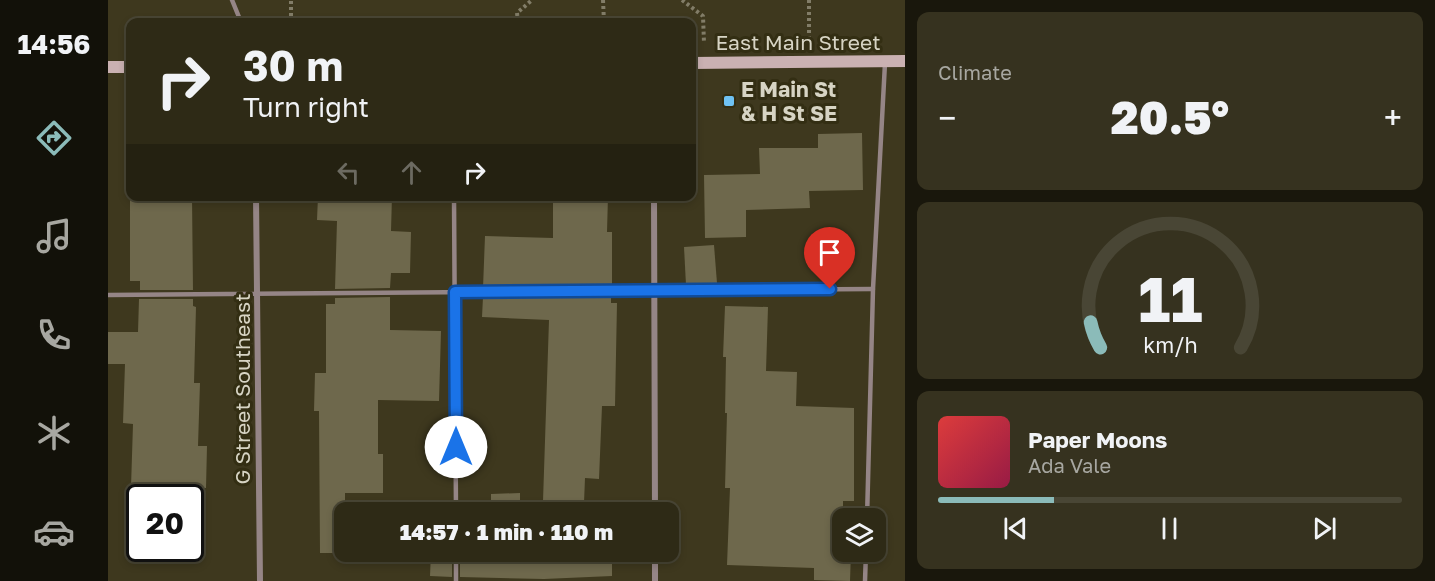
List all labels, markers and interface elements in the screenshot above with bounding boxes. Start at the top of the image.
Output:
text: 14:56 [17,28,91,60]
street label: East Main Street [715,29,881,55]
text: 30 m [243,40,343,90]
icon: right [144,42,222,120]
text: Climate [938,60,1012,84]
place label: E Main St & H St SE [741,76,837,126]
text: 20.5° [1111,90,1229,144]
text: Turn right [243,91,369,123]
marker: E Main St & H St SE [722,94,736,108]
text: − [938,98,956,137]
text: + [1384,98,1402,137]
icon: directions [33,117,75,159]
icon: left [332,156,365,189]
icon: ahead [395,156,428,189]
icon: right [458,156,491,189]
icon: music [33,215,75,257]
pin [804,227,855,289]
icon: arrive [813,236,846,269]
text: 11 [1138,261,1202,336]
street label: G Street Southeast [229,293,255,485]
icon: phone [33,314,75,356]
text: km/h [1143,332,1197,358]
icon: climate [33,412,75,454]
position arrow [424,415,488,479]
text: Paper Moons [1028,426,1167,453]
text: Ada Vale [1028,453,1111,477]
speed limit sign: 20 [126,484,204,562]
map controls [832,508,886,562]
button: layers [832,508,886,562]
icon: car [33,511,75,553]
icon: previous [999,512,1032,545]
icon: pause [1153,512,1186,545]
icon: next [1308,512,1341,545]
text: 14:57 · 1 min · 110 m [400,518,613,545]

